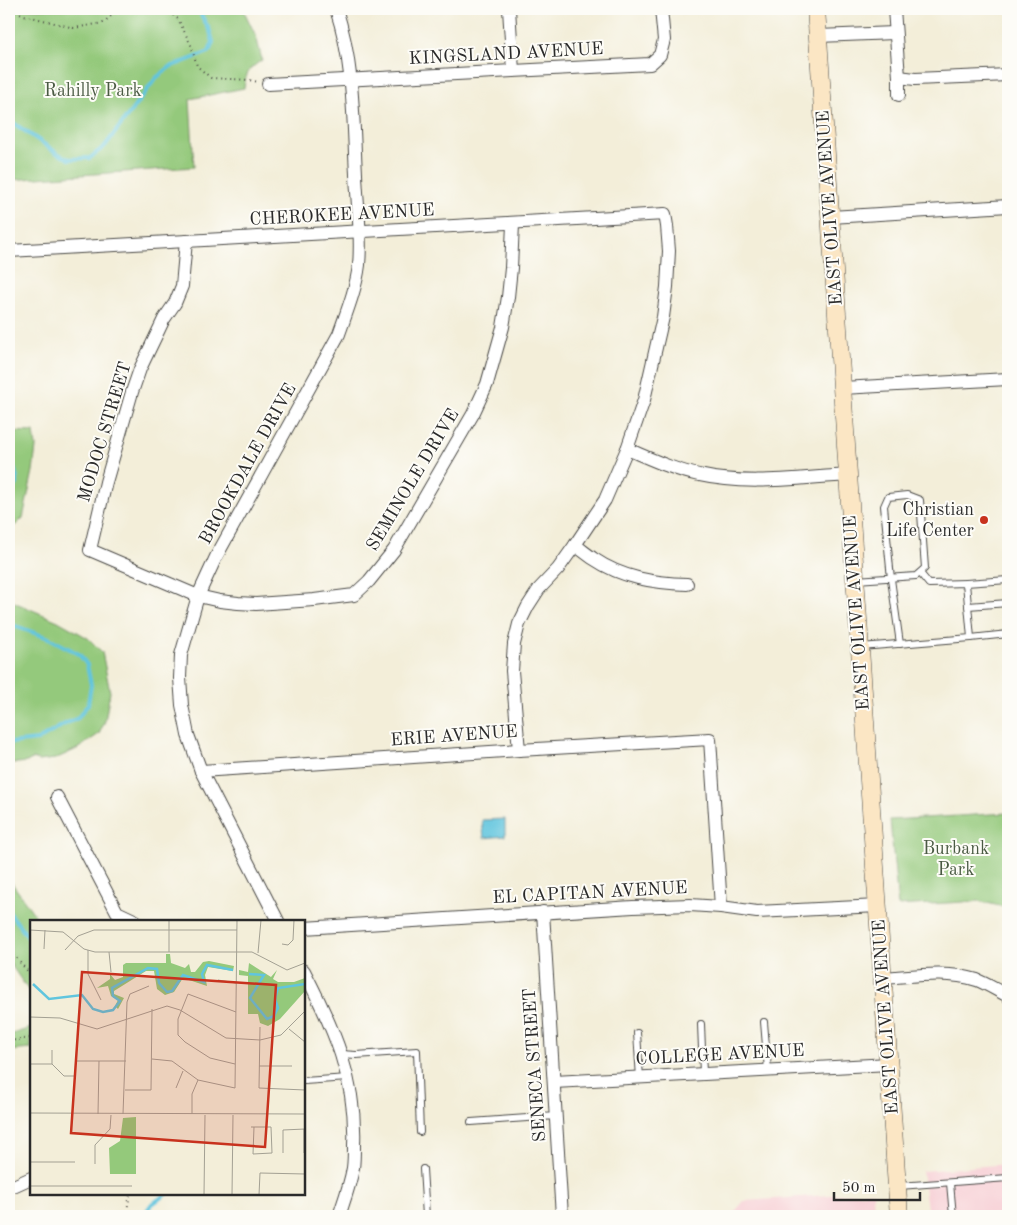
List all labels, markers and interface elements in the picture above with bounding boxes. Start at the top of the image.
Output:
street label: KINGSLAND AVENUE [408,40,604,68]
park label: Rahilly Park [44,82,142,100]
street label: EAST OLIVE AVENUE [814,110,846,306]
street label: CHEROKEE AVENUE [249,201,435,229]
street label: MODOC STREET [75,360,135,504]
street label: BROOKDALE DRIVE [196,381,300,547]
street label: SEMINOLE DRIVE [364,406,462,554]
place label: Christian Life Center [886,501,975,540]
marker: Christian Life Center [978,514,990,526]
street label: EAST OLIVE AVENUE [841,515,873,711]
street label: ERIE AVENUE [390,723,518,749]
park label: Burbank Park [923,840,989,879]
street label: EL CAPITAN AVENUE [492,879,688,907]
street label: EAST OLIVE AVENUE [870,919,902,1115]
inset map [30,920,305,1195]
street label: SENECA STREET [521,987,549,1143]
street label: COLLEGE AVENUE [635,1042,805,1068]
scale bar [834,1170,921,1202]
text: 50 m [842,1181,876,1196]

